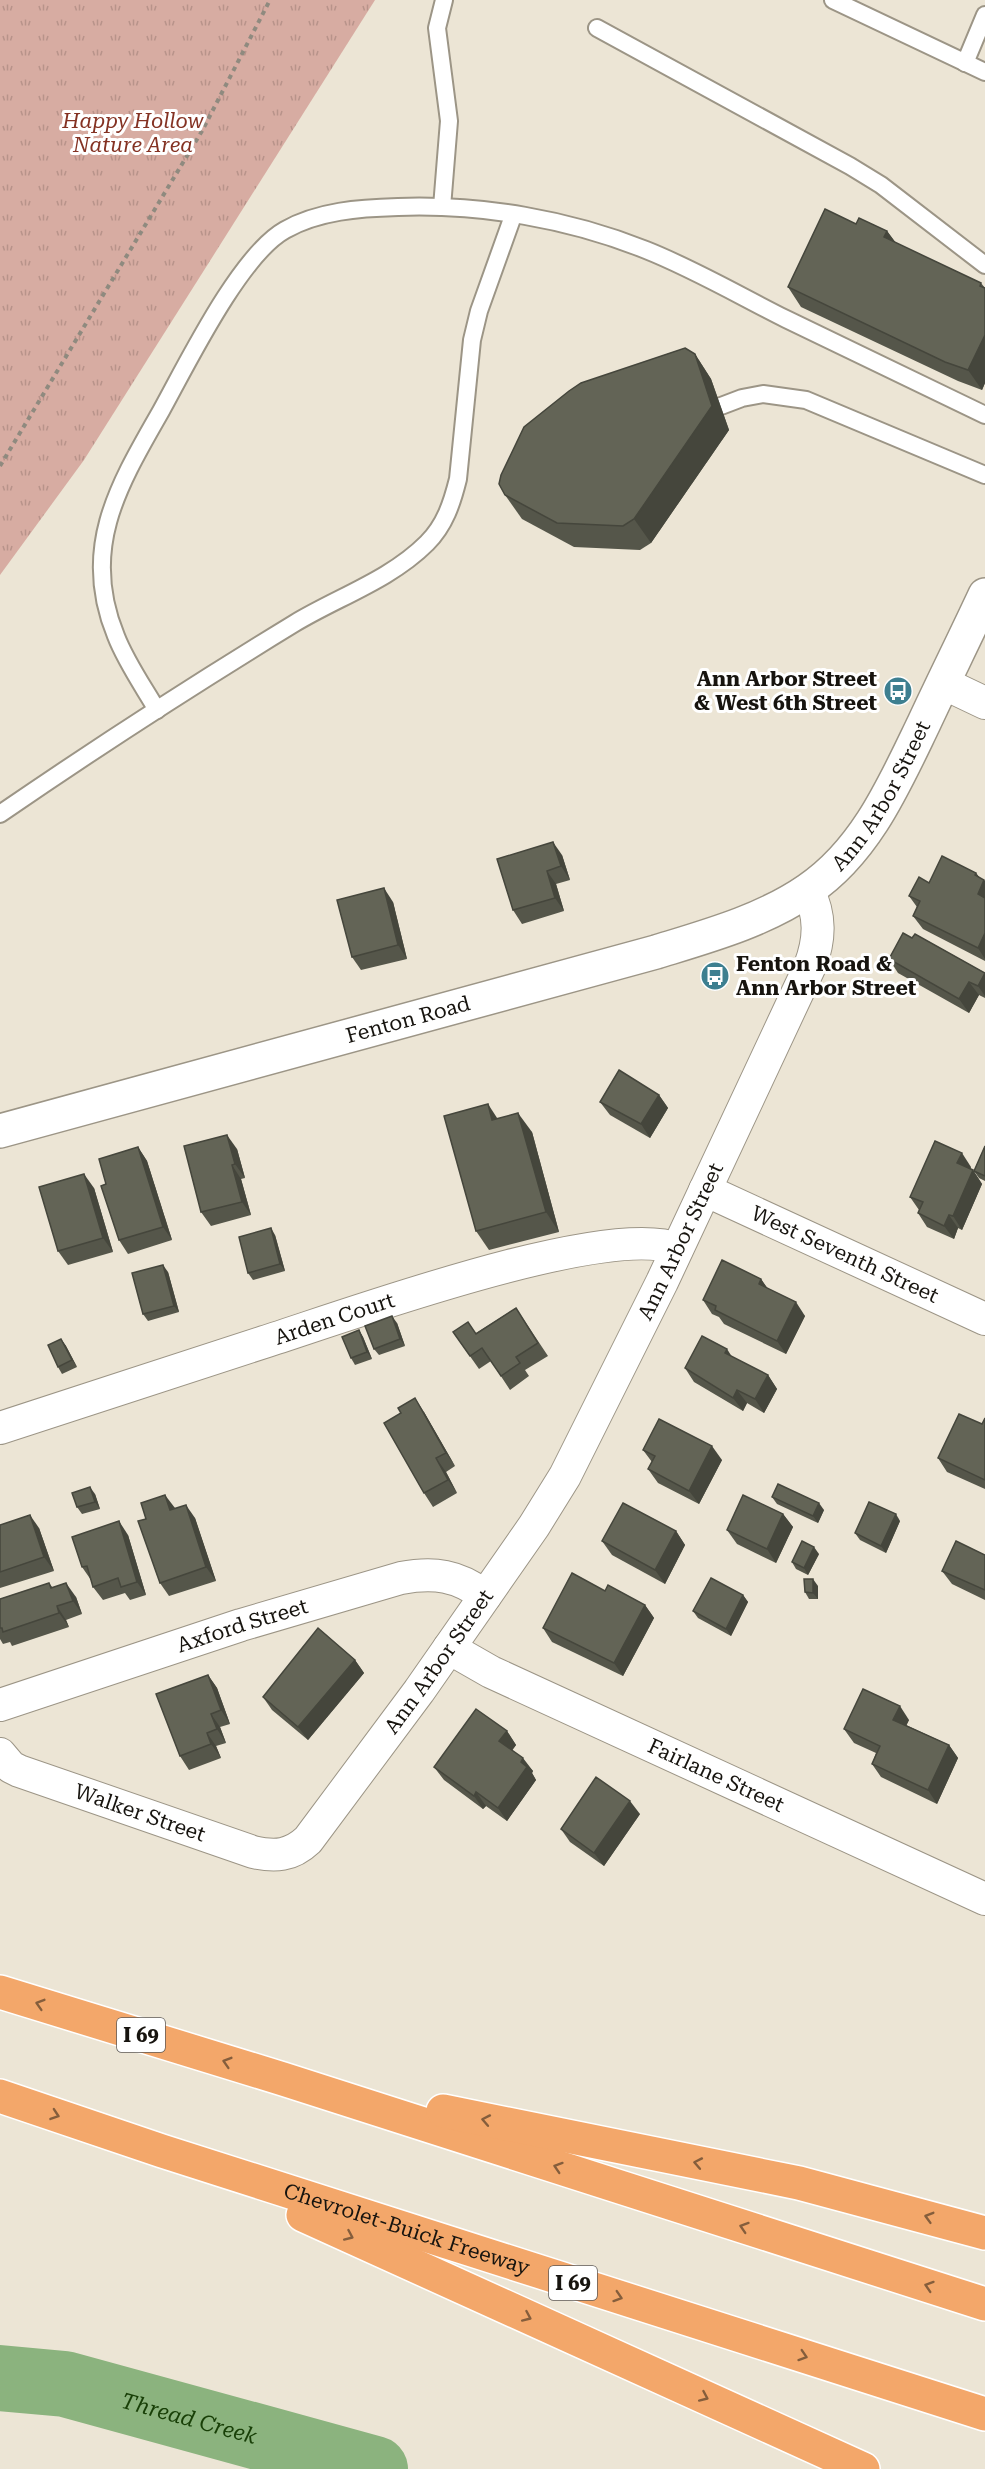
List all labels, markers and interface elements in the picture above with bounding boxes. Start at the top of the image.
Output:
park label: Happy Hollow Nature Area [61,109,205,157]
place label: Ann Arbor Street & West 6th Street [694,667,877,715]
bus stop icon: Ann Arbor Street & West 6th Street [882,675,914,707]
street label: Ann Arbor Street [827,717,935,876]
place label: Fenton Road & Ann Arbor Street [736,952,917,1000]
bus stop icon: Fenton Road & Ann Arbor Street [699,960,731,992]
street label: Fenton Road [343,991,473,1048]
street label: Ann Arbor Street [633,1159,728,1324]
street label: West Seventh Street [747,1201,943,1308]
street label: Arden Court [271,1288,398,1350]
street label: Ann Arbor Street [379,1585,498,1738]
street label: Axford Street [174,1594,311,1657]
street label: Fairlane Street [644,1734,788,1817]
street label: Walker Street [71,1779,209,1847]
one-way arrow [35,1999,46,2011]
road number: I 69 [117,2018,165,2052]
one-way arrow [222,2056,233,2069]
one-way arrow [49,2108,60,2121]
one-way arrow [482,2114,492,2127]
one-way arrow [693,2157,703,2170]
one-way arrow [553,2162,564,2174]
street label: Chevrolet-Buick Freeway [281,2179,533,2280]
one-way arrow [924,2212,934,2225]
one-way arrow [739,2221,750,2234]
one-way arrow [342,2229,353,2241]
road number: I 69 [549,2266,597,2300]
one-way arrow [924,2281,935,2293]
one-way arrow [612,2290,623,2302]
one-way arrow [520,2309,531,2321]
one-way arrow [797,2349,808,2361]
water label: Thread Creek [118,2388,260,2449]
one-way arrow [698,2390,709,2402]

